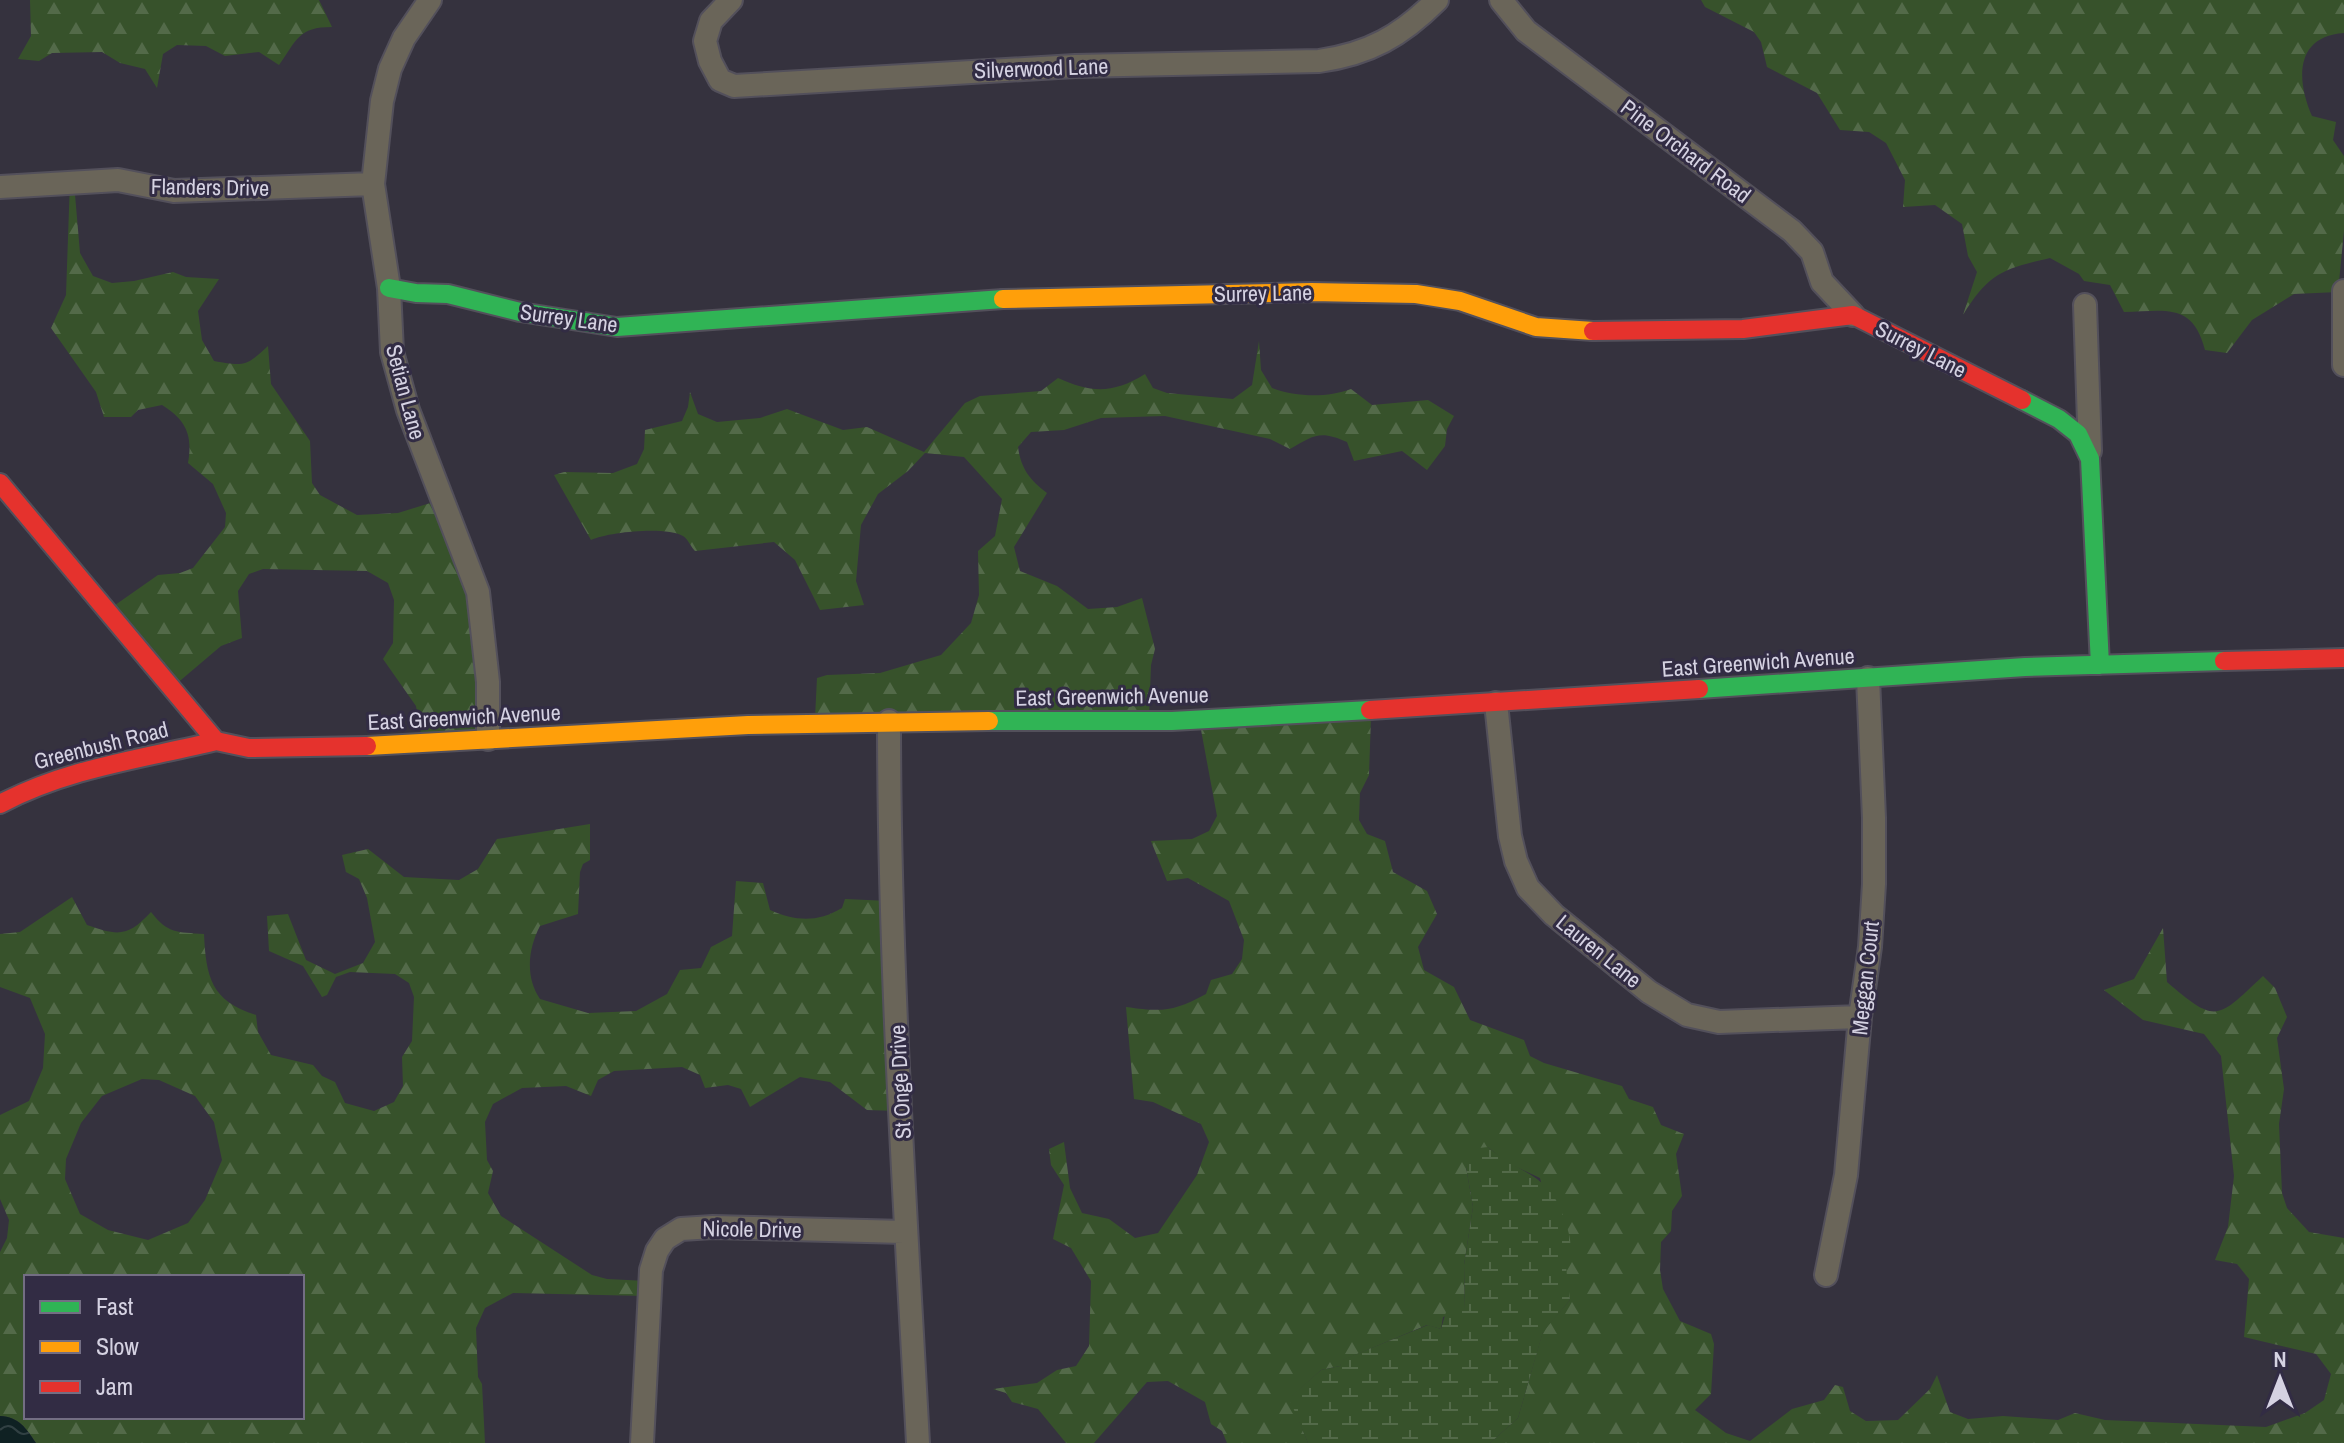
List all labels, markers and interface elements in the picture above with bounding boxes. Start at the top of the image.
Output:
street label: Silverwood Lane [973,51,1109,85]
street label: Pine Orchard Road [1615,92,1757,210]
street label: Flanders Drive [151,171,269,203]
street label: Surrey Lane [1214,277,1312,309]
street label: Surrey Lane [518,296,620,340]
street label: Surrey Lane [1870,313,1972,385]
street label: Setian Lane [379,341,433,443]
street label: East Greenwich Avenue [1661,640,1855,684]
street label: East Greenwich Avenue [1015,679,1209,713]
street label: East Greenwich Avenue [367,697,561,737]
street label: Greenbush Road [31,714,171,776]
street label: Lauren Lane [1550,907,1648,995]
street label: Meggan Court [1844,920,1886,1036]
street label: St Onge Drive [882,1024,918,1140]
street label: Nicole Drive [702,1213,802,1245]
legend [24,1275,304,1419]
text: Fast [96,1290,134,1322]
text: Slow [96,1330,139,1362]
north arrow [2240,1339,2320,1419]
text: N [2273,1344,2287,1374]
text: Jam [96,1370,133,1402]

